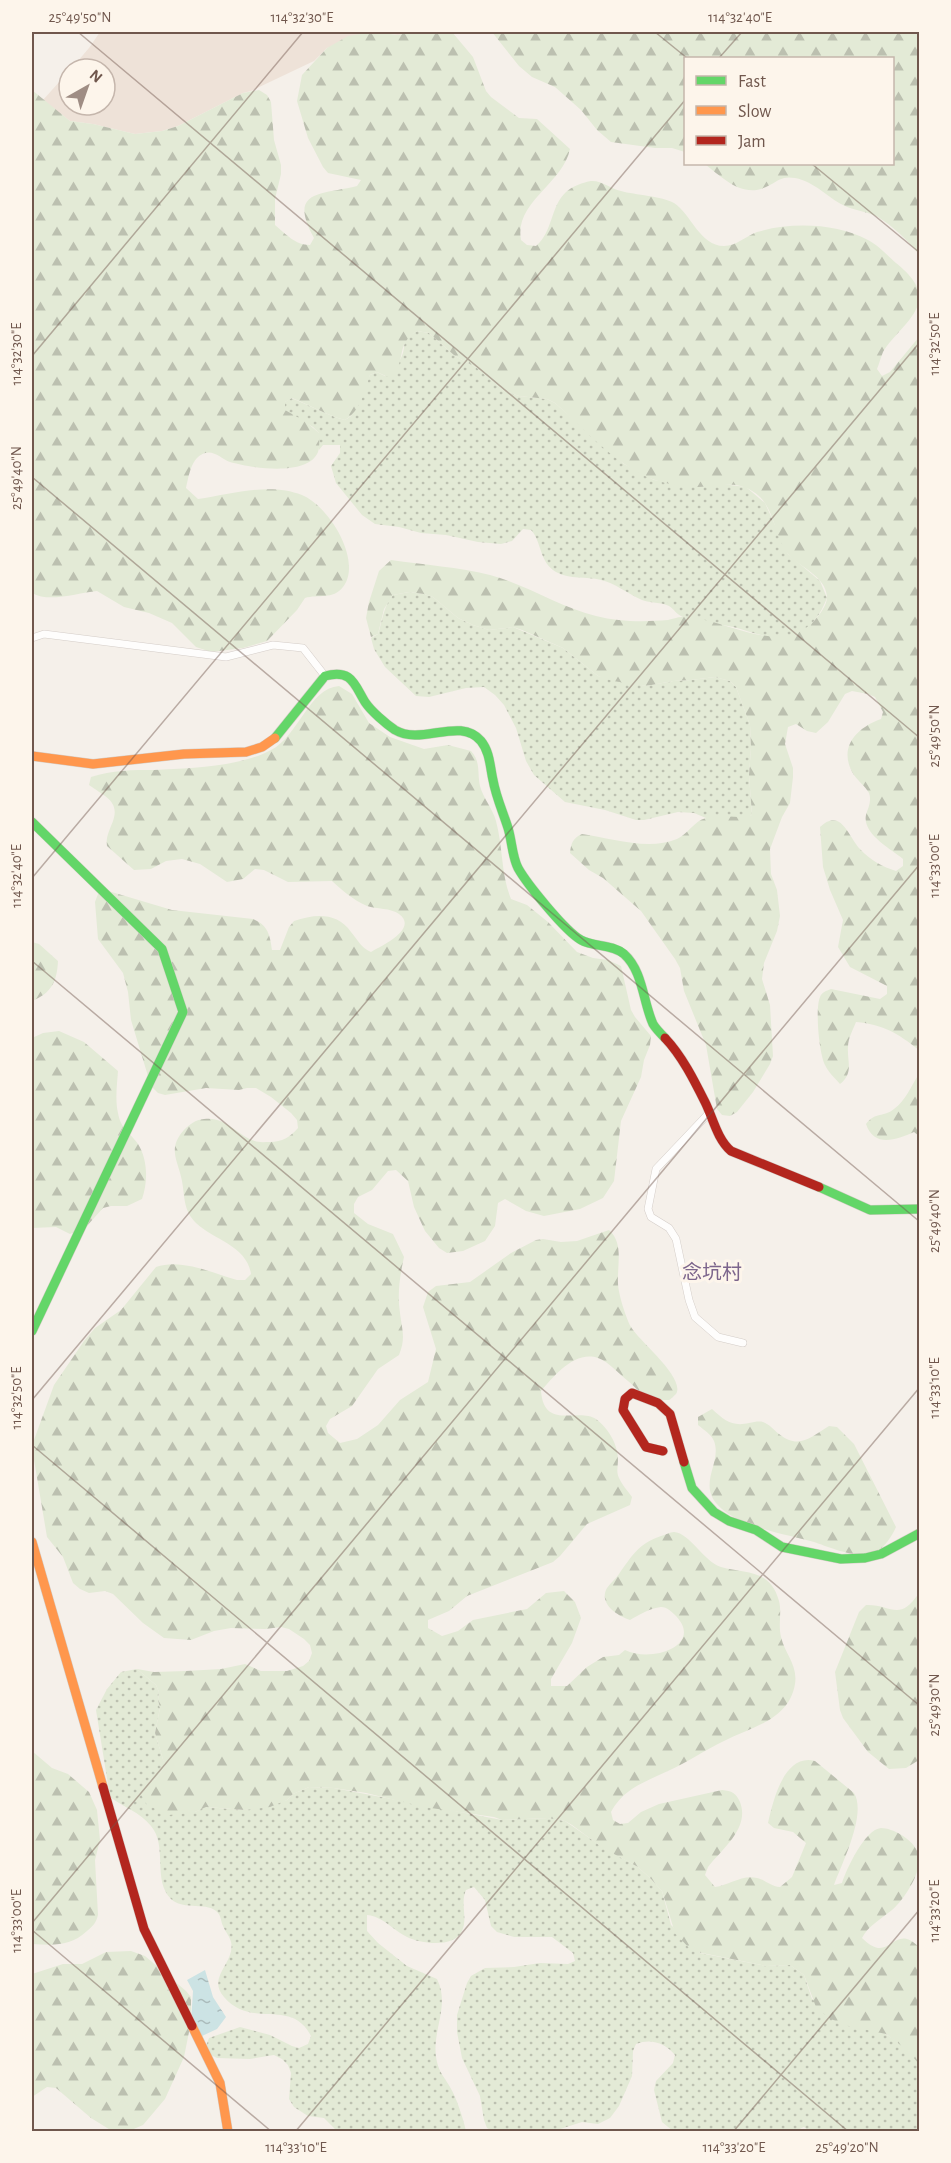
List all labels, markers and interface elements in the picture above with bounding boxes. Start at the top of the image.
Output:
text: 25°49'50"N [49,10,111,25]
text: 114°32'30"E [271,10,333,25]
text: 114°32'40"E [708,10,772,25]
north arrow [57,57,117,117]
legend [684,57,894,165]
text: N [87,67,105,86]
text: Fast [738,73,766,91]
text: Slow [738,103,771,121]
text: Jam [738,133,766,151]
text: 114°32'50"E [927,312,942,376]
text: 114°32'30"E [9,323,24,385]
text: 25°49'40"N [9,446,24,510]
text: 25°49'50"N [927,705,942,767]
text: 114°33'00"E [927,834,942,898]
text: 114°32'40"E [9,844,24,908]
text: 25°49'40"N [927,1189,942,1253]
district label: 念坑村 [682,1261,742,1283]
text: 114°33'10"E [927,1357,942,1419]
text: 114°32'50"E [9,1366,24,1430]
text: 25°49'30"N [927,1674,942,1736]
text: 114°33'20"E [927,1880,942,1942]
text: 114°33'00"E [9,1889,24,1953]
text: 114°33'10"E [265,2140,327,2155]
text: 114°33'20"E [703,2140,765,2155]
text: 25°49'20"N [815,2140,879,2155]

